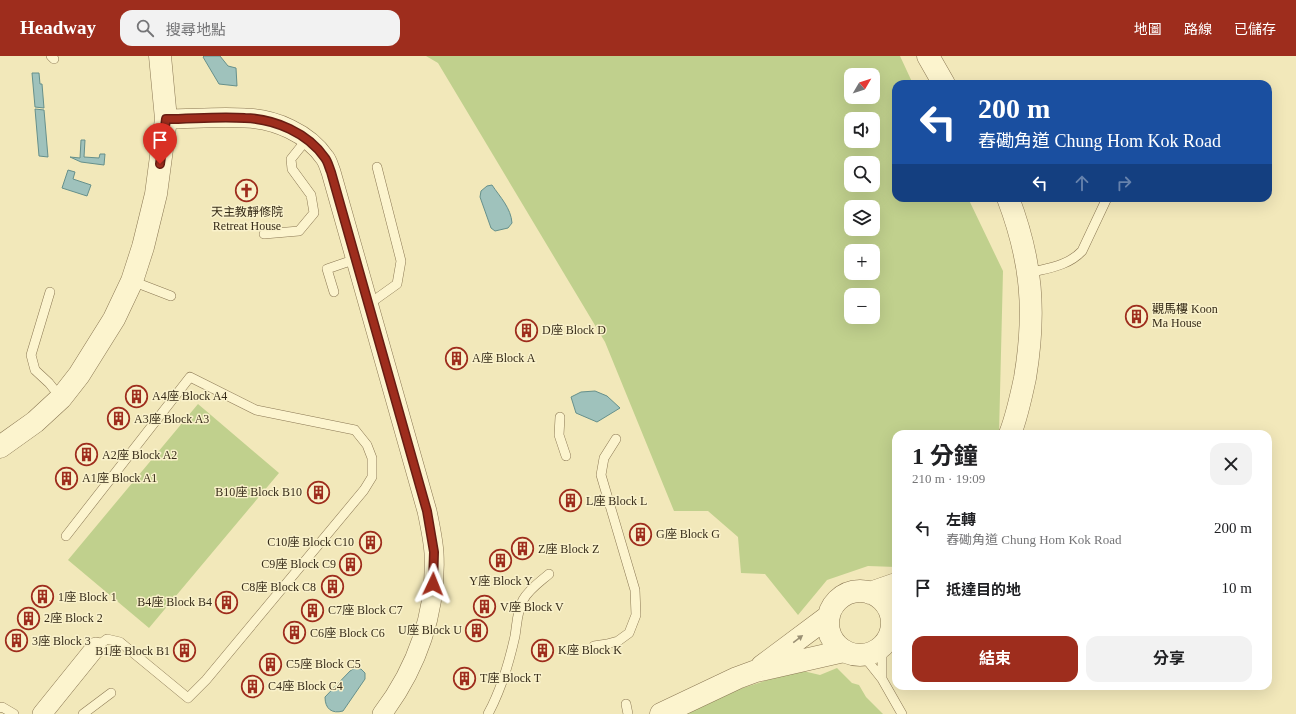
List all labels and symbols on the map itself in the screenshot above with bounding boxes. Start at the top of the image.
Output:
north arrow [844,68,880,104]
pin [143,123,177,164]
church icon: 天主教靜修院 Retreat House [234,178,260,204]
place label: 天主教靜修院 Retreat House [211,205,283,233]
place label: 觀馬樓 Koon Ma House [1152,302,1218,330]
building icon: 觀馬樓 Koon Ma House [1123,303,1149,329]
building icon: D座 Block D [514,317,540,343]
place label: D座 Block D [542,323,606,337]
building icon: A座 Block A [444,345,470,371]
place label: A座 Block A [472,351,536,365]
building icon: A4座 Block A4 [123,383,149,409]
place label: A4座 Block A4 [152,389,227,403]
building icon: A3座 Block A3 [105,406,131,432]
place label: A3座 Block A3 [134,412,209,426]
building icon: A2座 Block A2 [73,442,99,468]
place label: A2座 Block A2 [102,448,177,462]
building icon: A1座 Block A1 [54,465,80,491]
place label: A1座 Block A1 [82,471,157,485]
building icon: B10座 Block B10 [305,479,331,505]
place label: B10座 Block B10 [215,485,302,499]
building icon: L座 Block L [557,488,583,514]
place label: L座 Block L [586,494,647,508]
building icon: G座 Block G [627,521,653,547]
place label: G座 Block G [656,527,720,541]
building icon: C10座 Block C10 [357,529,383,555]
place label: C10座 Block C10 [267,535,354,549]
building icon: Z座 Block Z [510,536,536,562]
place label: Z座 Block Z [538,542,599,556]
building icon: Y座 Block Y [488,547,514,573]
building icon: C9座 Block C9 [338,551,364,577]
place label: C9座 Block C9 [261,557,336,571]
position arrow [412,563,454,605]
building icon: C8座 Block C8 [319,574,345,600]
place label: Y座 Block Y [469,574,533,588]
place label: C8座 Block C8 [241,580,316,594]
building icon: 1座 Block 1 [30,584,56,610]
building icon: B4座 Block B4 [214,589,240,615]
place label: 1座 Block 1 [58,590,117,604]
building icon: V座 Block V [471,594,497,620]
place label: B4座 Block B4 [137,595,212,609]
building icon: C7座 Block C7 [300,597,326,623]
place label: V座 Block V [500,600,564,614]
place label: C7座 Block C7 [328,603,403,617]
building icon: 2座 Block 2 [16,605,42,631]
place label: 2座 Block 2 [44,611,103,625]
building icon: U座 Block U [464,617,490,643]
building icon: C6座 Block C6 [282,620,308,646]
place label: U座 Block U [398,623,462,637]
place label: C6座 Block C6 [310,626,385,640]
building icon: 3座 Block 3 [3,628,29,654]
place label: 3座 Block 3 [32,634,91,648]
one-way arrow [793,635,804,643]
building icon: K座 Block K [529,637,555,663]
building icon: B1座 Block B1 [172,638,198,664]
place label: K座 Block K [558,643,622,657]
place label: B1座 Block B1 [95,644,170,658]
building icon: C5座 Block C5 [258,651,284,677]
place label: C5座 Block C5 [286,657,361,671]
building icon: T座 Block T [452,665,478,691]
place label: T座 Block T [480,671,542,685]
building icon: C4座 Block C4 [240,673,266,699]
place label: C4座 Block C4 [268,679,343,693]

